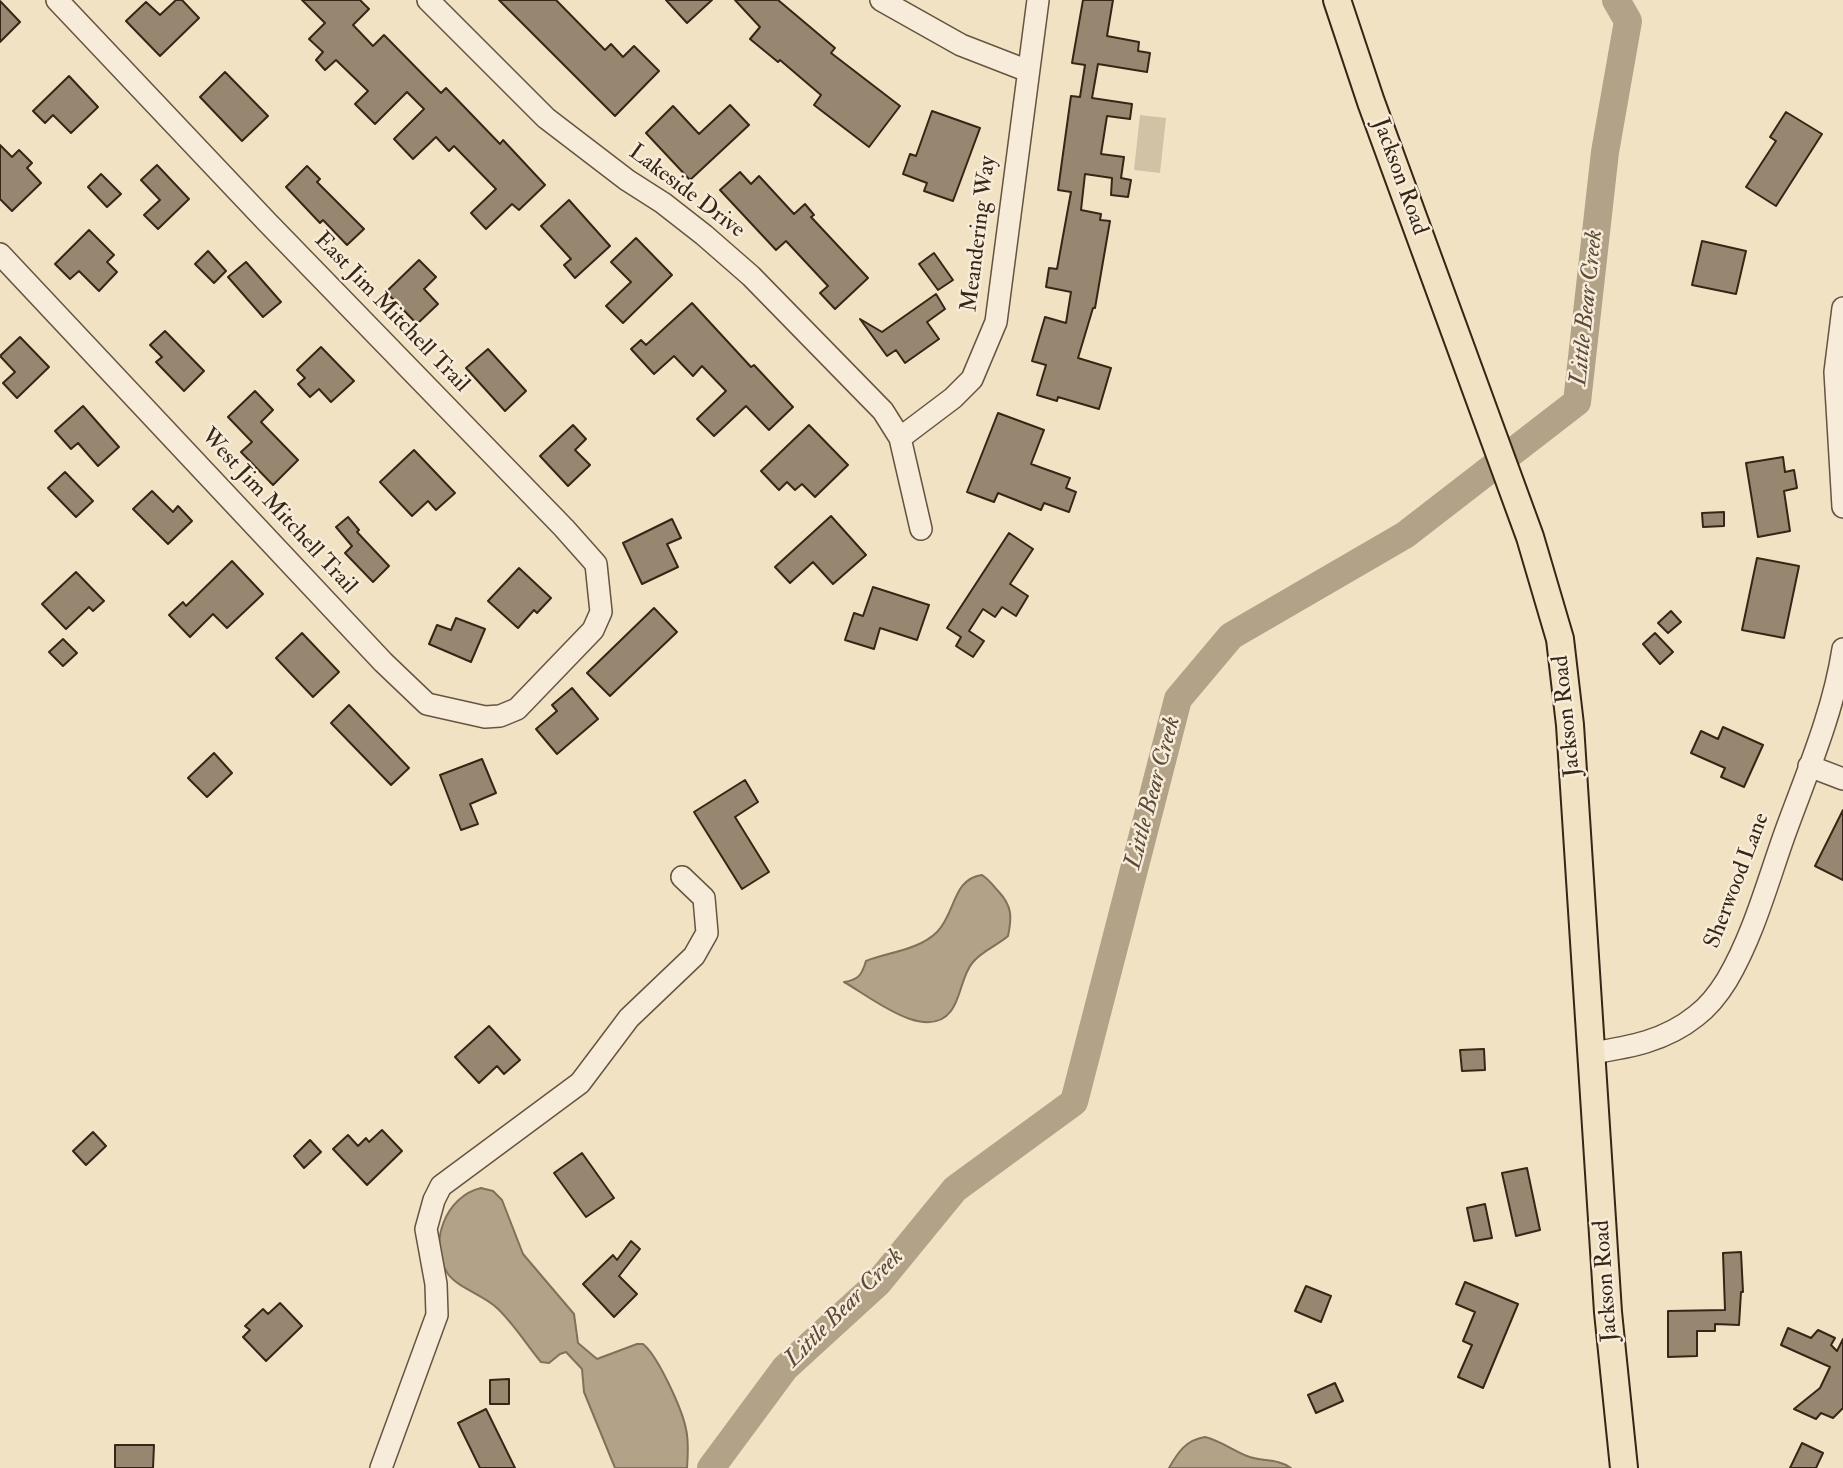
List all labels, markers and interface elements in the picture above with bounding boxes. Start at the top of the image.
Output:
street label: Jackson Road [1365,115,1433,239]
street label: Lakeside Drive [622,139,750,245]
street label: Meandering Way [957,154,1003,314]
street label: East Jim Mitchell Trail [307,227,475,399]
water label: Little Bear Creek [1566,229,1610,387]
street label: West Jim Mitchell Trail [194,423,362,601]
street label: Jackson Road [1548,654,1588,778]
water label: Little Bear Creek [1120,714,1188,872]
street label: Sherwood Lane [1699,809,1777,953]
street label: Jackson Road [1589,1219,1625,1343]
water label: Little Bear Creek [780,1244,910,1374]

